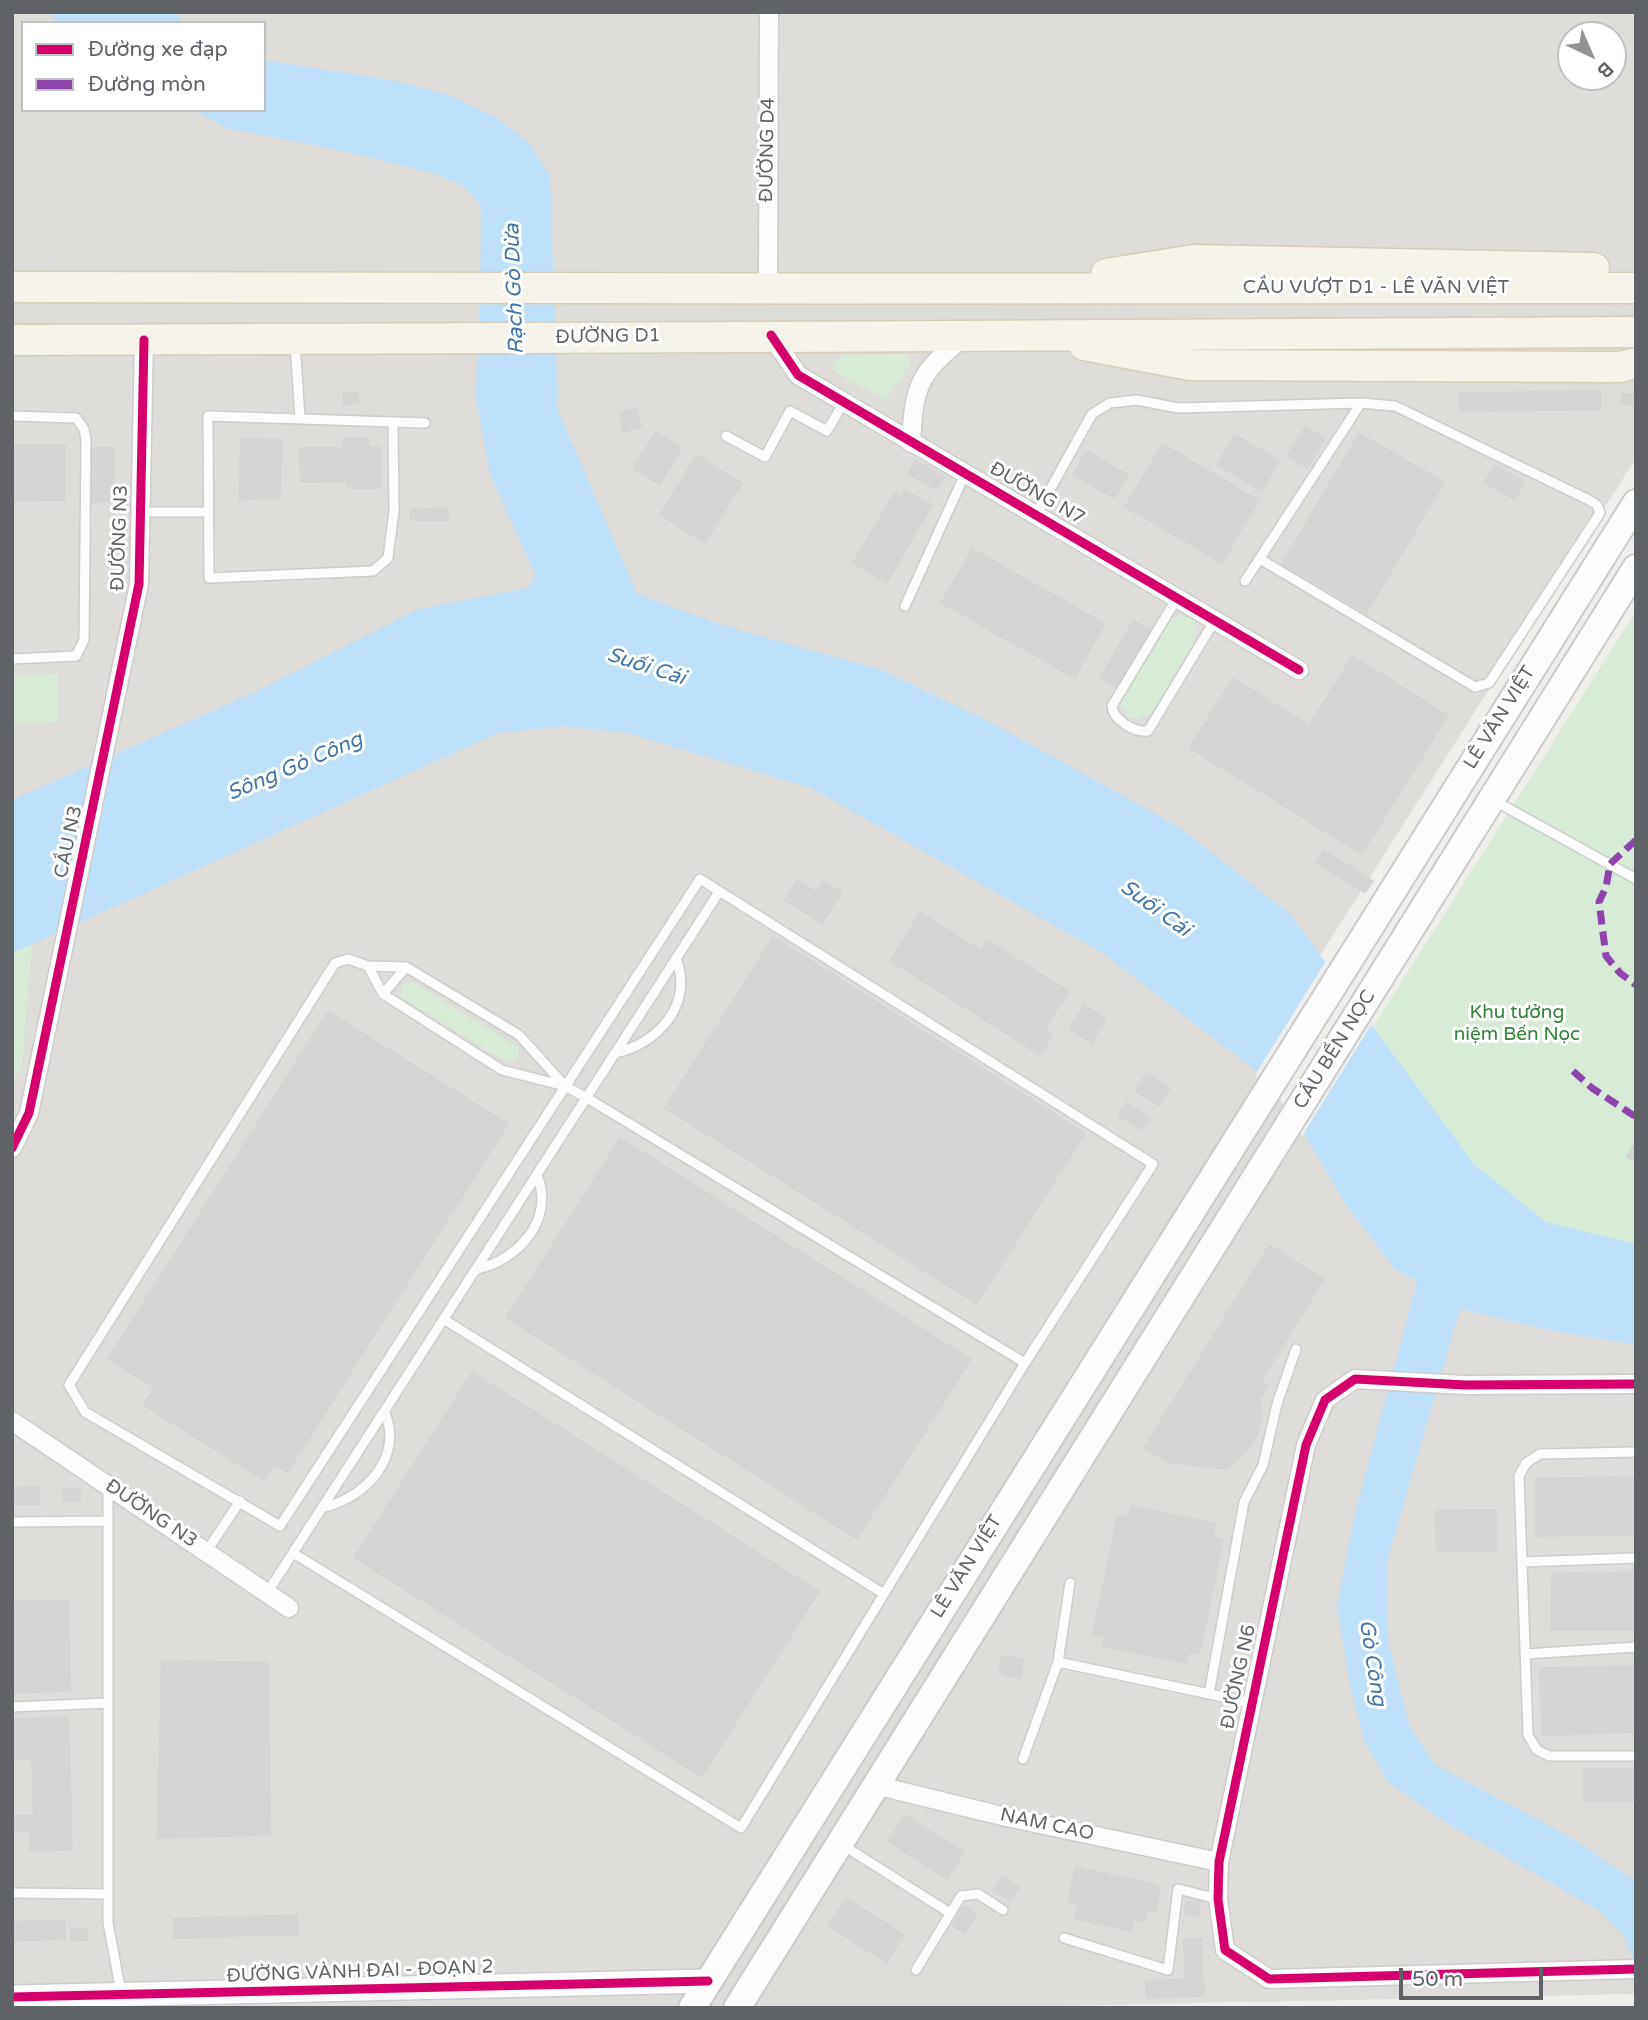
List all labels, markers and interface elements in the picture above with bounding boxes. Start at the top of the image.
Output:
legend [21,21,266,112]
north arrow [1557,21,1627,91]
text: Đường xe đạp [88,37,228,62]
text: B [1593,57,1618,82]
text: Đường mòn [88,72,206,97]
street label: ĐƯỜNG D4 [756,97,780,203]
water label: Rạch Gò Dừa [500,223,530,355]
street label: CẦU VƯỢT D1 - LÊ VĂN VIỆT [1243,277,1509,299]
street label: ĐƯỜNG D1 [555,325,661,349]
street label: ĐƯỜNG N7 [985,458,1089,530]
street label: ĐƯỜNG N3 [107,485,133,591]
water label: Suối Cái [604,643,688,691]
street label: LÊ VĂN VIỆT [1459,662,1541,774]
water label: Sông Gò Công [224,727,366,807]
street label: CẦU N3 [50,804,88,880]
water label: Suối Cái [1115,875,1195,943]
street label: CẦU BẾN NỌC [1289,986,1381,1114]
park label: Khu tưởng niệm Bến Nọc [1454,1002,1580,1046]
street label: ĐƯỜNG N3 [101,1475,201,1553]
street label: LÊ VĂN VIỆT [926,1511,1008,1623]
water label: Gò Công [1353,1618,1391,1708]
street label: ĐƯỜNG N6 [1217,1623,1261,1731]
street label: NAM CAO [998,1804,1096,1846]
scale bar [1403,1954,1546,1998]
street label: ĐƯỜNG VÀNH ĐAI - ĐOẠN 2 [226,1956,494,1988]
text: 50 m [1412,1967,1463,1992]

